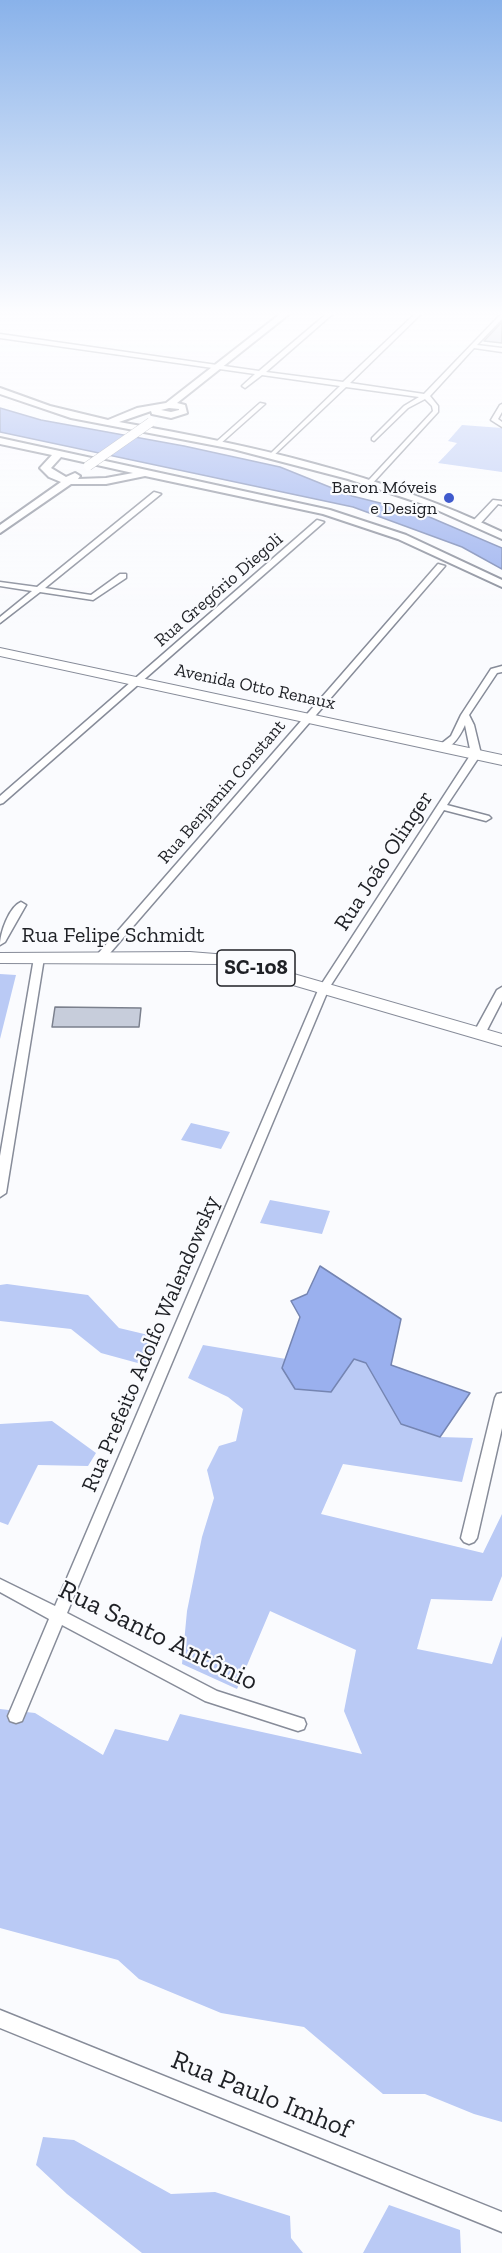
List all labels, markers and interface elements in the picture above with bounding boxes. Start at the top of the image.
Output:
place label: Baron Móveis e Design [332,477,437,520]
marker: Baron Móveis e Design [442,491,456,505]
street label: Rua Gregório Diegoli [151,529,287,651]
street label: Avenida Otto Renaux [173,659,337,715]
street label: Rua Benjamin Constant [154,716,290,868]
street label: Rua João Olinger [329,786,439,936]
street label: Rua Felipe Schmidt [22,923,204,949]
road number: SC-108 [217,950,295,986]
street label: Rua Prefeito Adolfo Walendowsky [77,1192,225,1496]
street label: Rua Santo Antônio [53,1574,263,1698]
street label: Rua Paulo Imhof [166,2044,356,2146]

